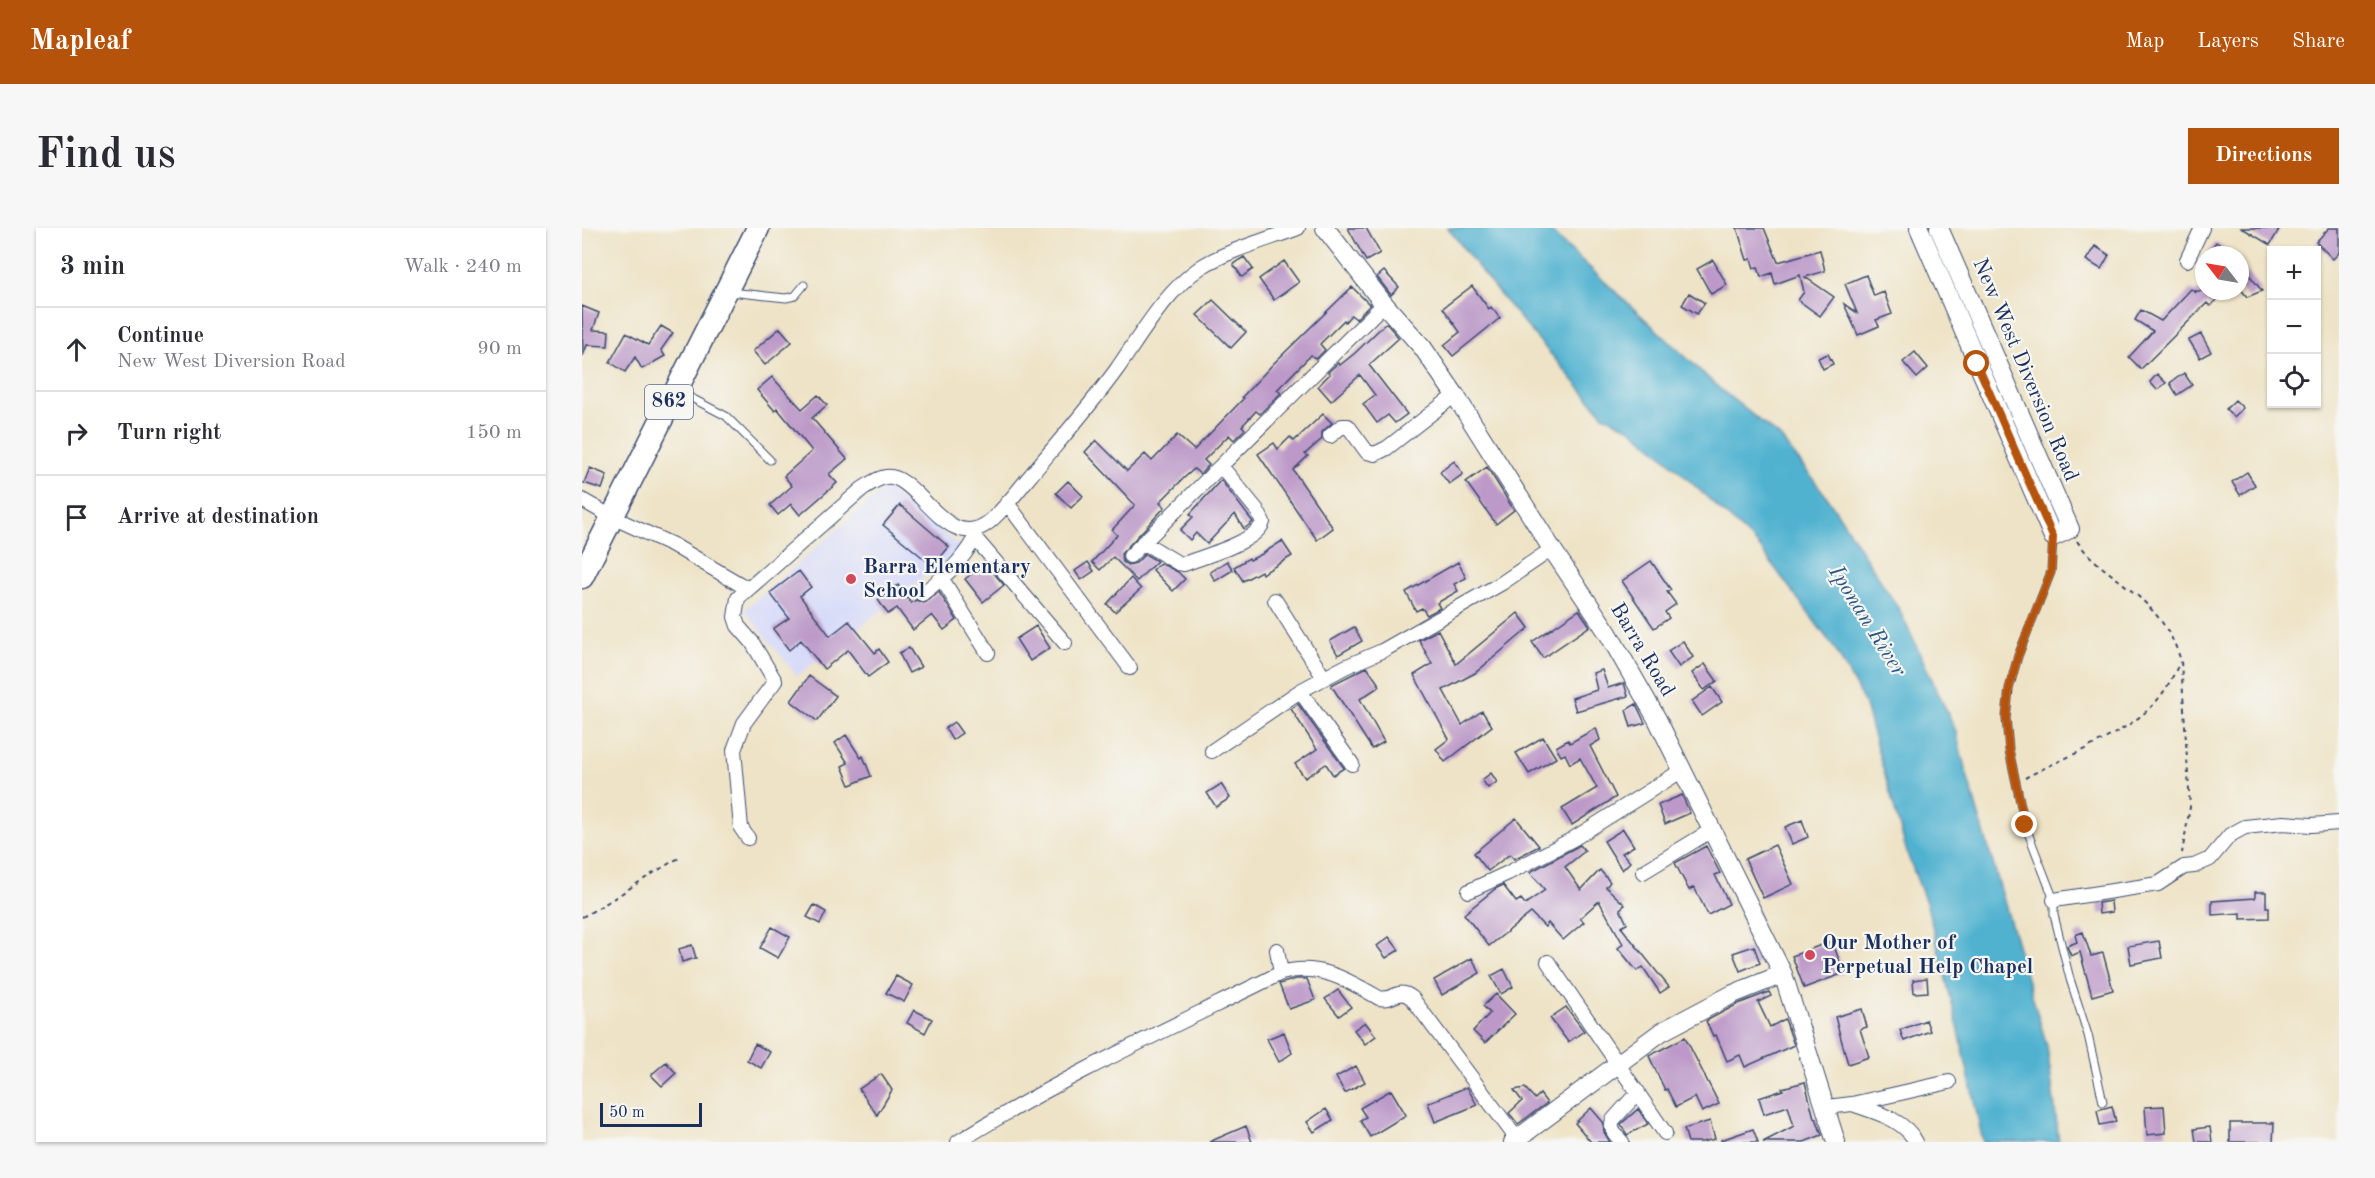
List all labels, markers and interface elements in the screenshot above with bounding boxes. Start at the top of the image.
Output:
text: Mapleaf [30,28,130,56]
text: Map [2125,31,2164,52]
text: Layers [2197,31,2259,52]
text: Share [2292,31,2345,52]
button: Directions [2188,128,2339,184]
text: Find us [36,135,175,177]
north arrow [2195,246,2249,300]
map controls [2267,246,2321,408]
button: + [2267,246,2321,300]
text: 3 min [60,254,125,280]
street label: New West Diversion Road [1968,255,2082,485]
text: Walk · 240 m [403,257,522,277]
button: − [2267,300,2321,354]
text: Continue [117,325,204,347]
icon: ahead [60,333,93,366]
text: 90 m [477,339,522,359]
route start [1963,350,1989,376]
text: New West Diversion Road [117,352,346,372]
button: locate [2267,354,2321,408]
road number: 862 [645,385,693,419]
icon: right [60,417,93,450]
text: Turn right [117,422,221,444]
text: 150 m [466,423,522,443]
icon: arrive [60,501,93,534]
text: Arrive at destination [117,506,319,528]
place label: Barra Elementary School [863,557,1031,602]
water label: Iponan River [1824,561,1910,681]
marker: Barra Elementary School [844,572,858,586]
street label: Barra Road [1606,600,1678,700]
route end [2011,811,2037,837]
place label: Our Mother of Perpetual Help Chapel [1822,933,2033,978]
marker: Our Mother of Perpetual Help Chapel [1803,948,1817,962]
scale bar [600,1100,702,1128]
text: 50 m [609,1105,645,1121]

